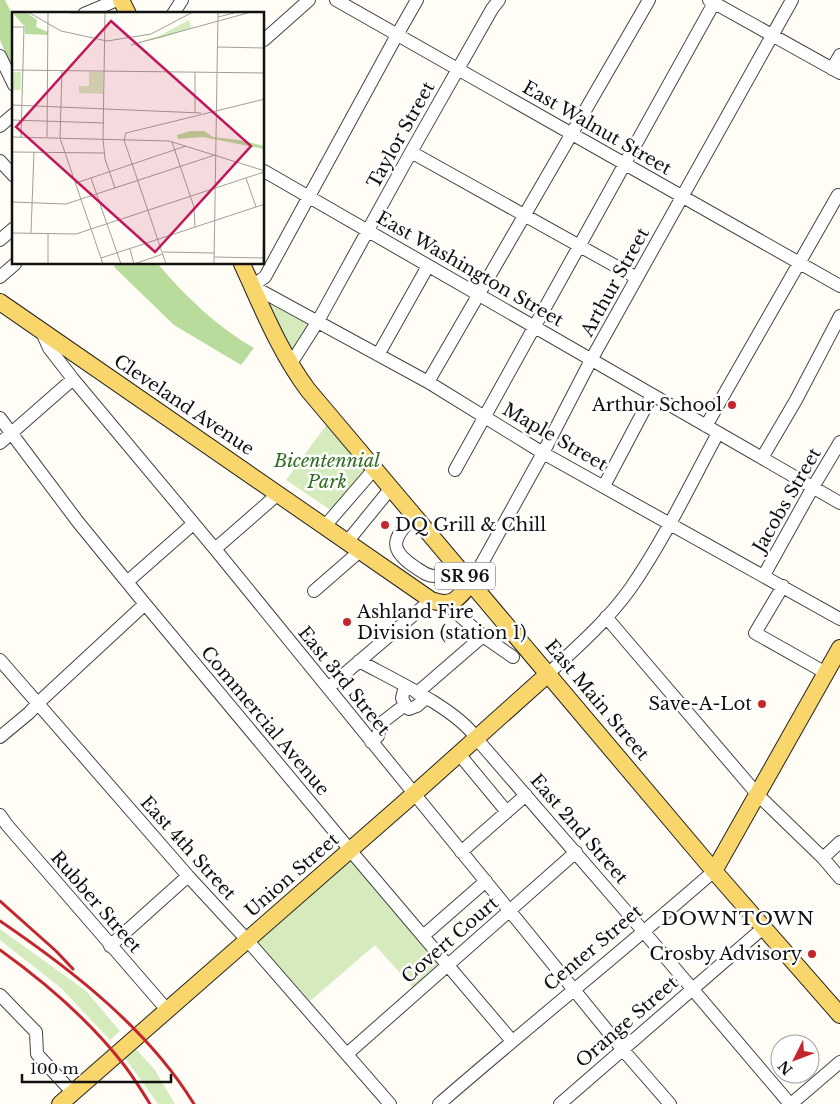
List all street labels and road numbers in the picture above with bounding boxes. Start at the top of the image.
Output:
street label: East Walnut Street [519,76,676,180]
street label: Taylor Street [363,78,439,192]
street label: East Washington Street [373,206,568,332]
street label: Arthur Street [576,224,654,341]
street label: Cleveland Avenue [110,350,258,460]
street label: Maple Street [499,398,611,476]
street label: Jacobs Street [747,444,826,558]
road number: SR 96 [435,562,495,590]
street label: East 3rd Street [293,622,395,740]
street label: East Main Street [540,635,654,765]
street label: Commercial Avenue [196,642,334,800]
street label: East 2nd Street [525,770,633,888]
street label: East 4th Street [136,792,241,905]
street label: Union Street [241,828,343,922]
street label: Rubber Street [46,847,146,957]
street label: Covert Court [397,892,503,988]
street label: Center Street [539,900,647,996]
street label: Orange Street [571,971,683,1072]

